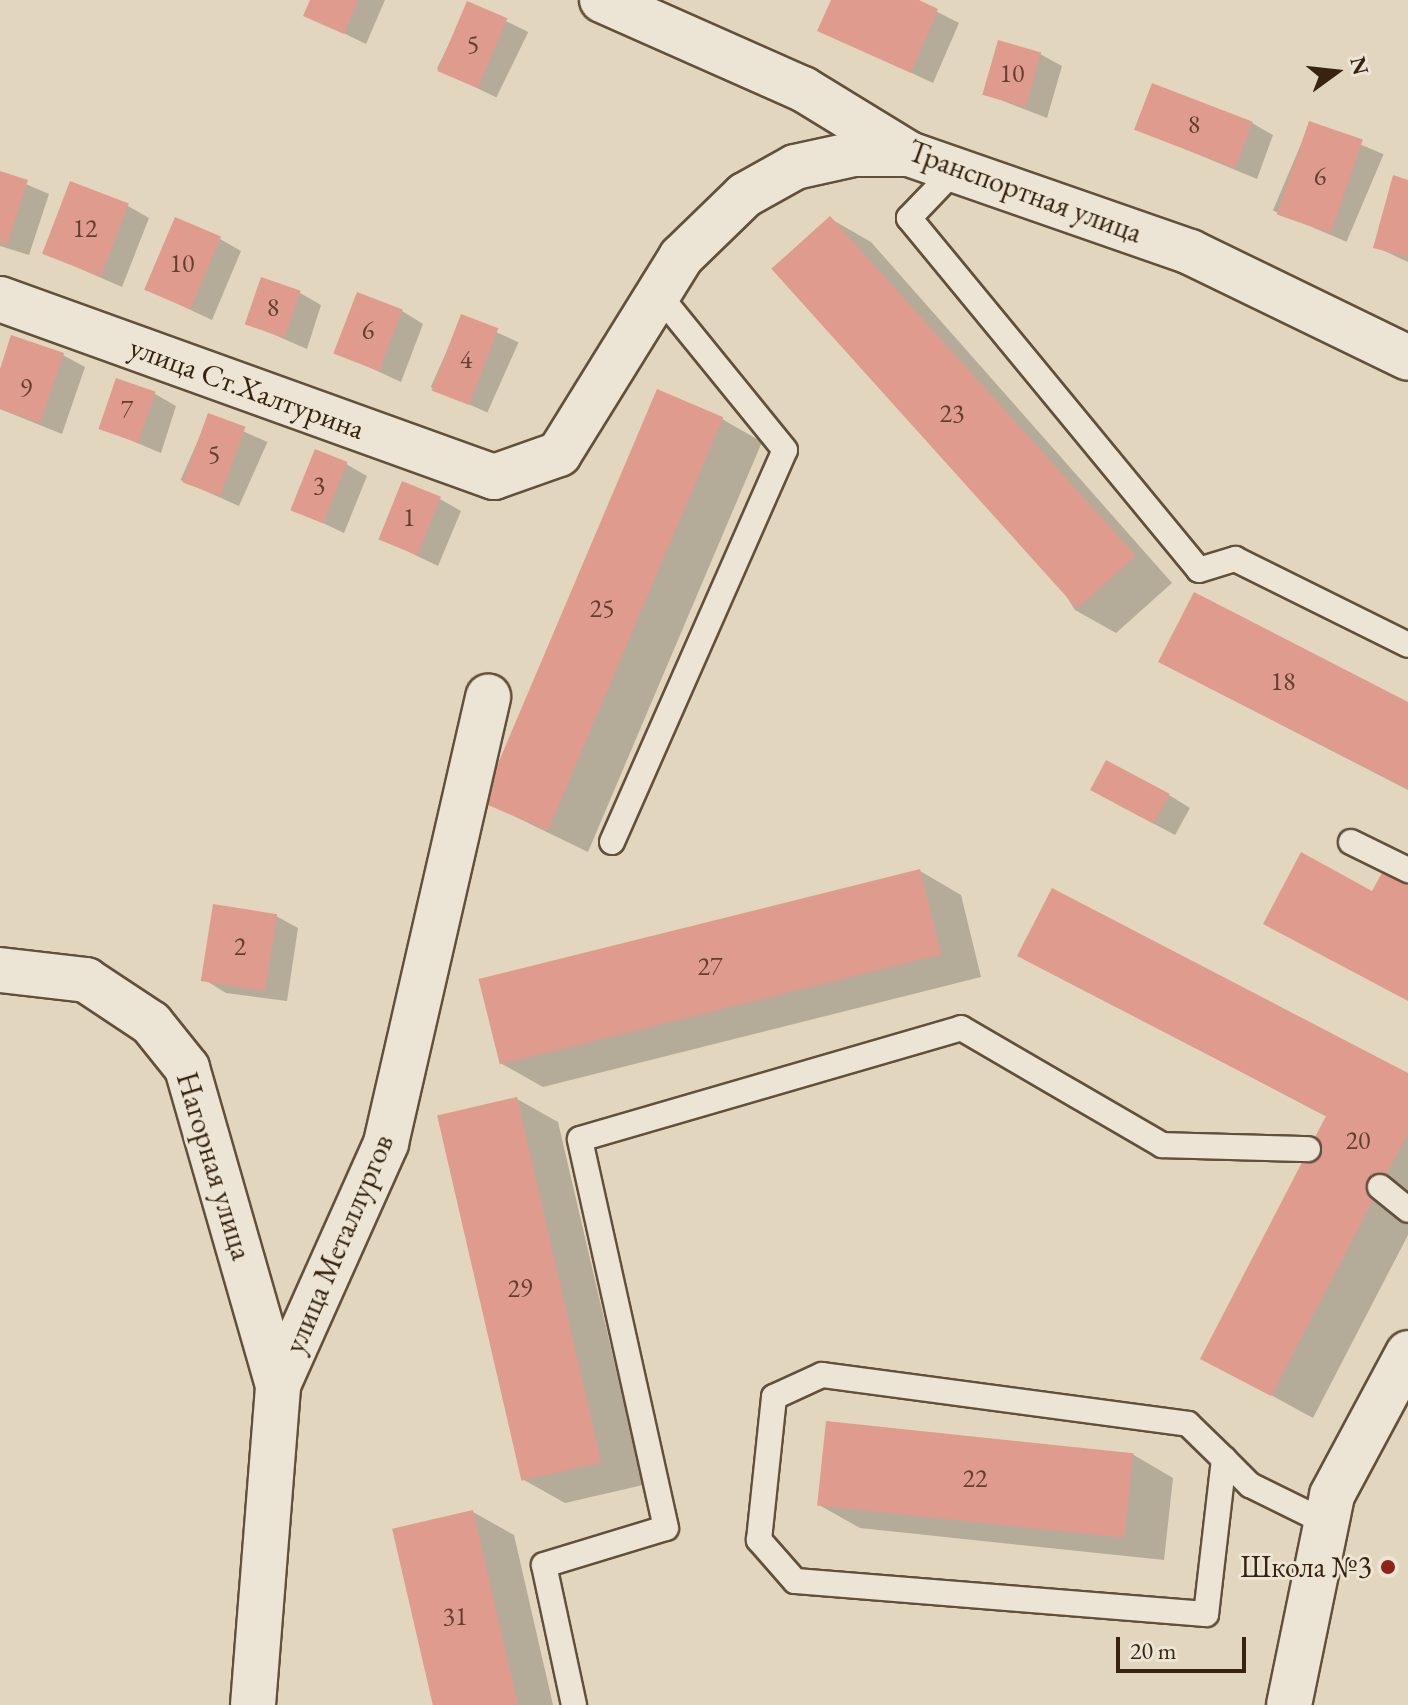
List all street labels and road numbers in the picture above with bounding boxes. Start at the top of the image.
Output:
street label: Транспортная улица [903,133,1147,251]
street label: улица Ст.Халтурина [125,329,369,447]
street label: Нагорная улица [168,1068,260,1264]
street label: улица Металлургов [277,1129,401,1359]

